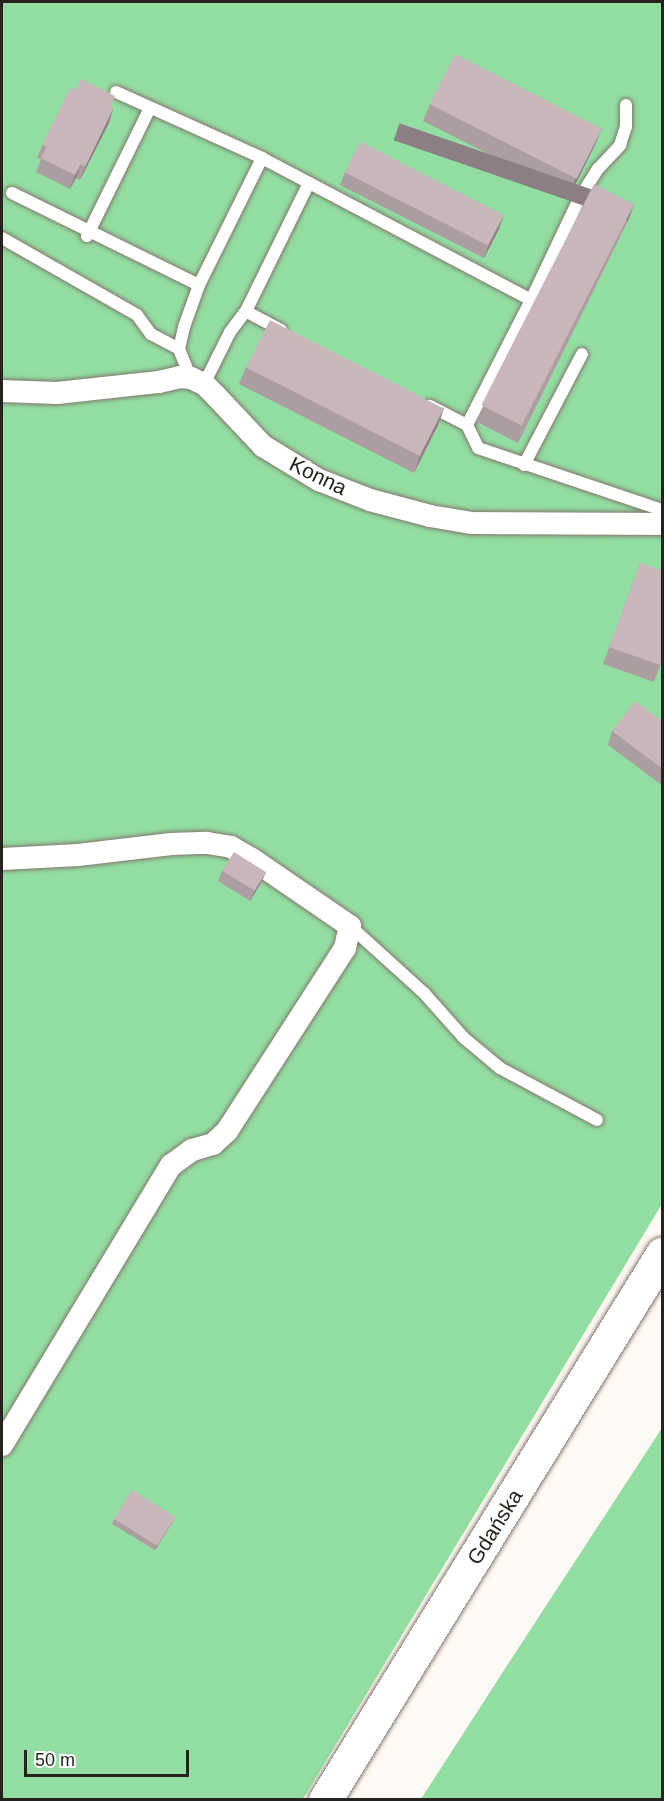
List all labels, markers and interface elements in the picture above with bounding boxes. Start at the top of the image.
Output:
street label: Konna [285,451,351,501]
street label: Gdańska [462,1485,528,1569]
scale bar [27,1738,192,1776]
text: 50 m [35,1750,75,1770]

